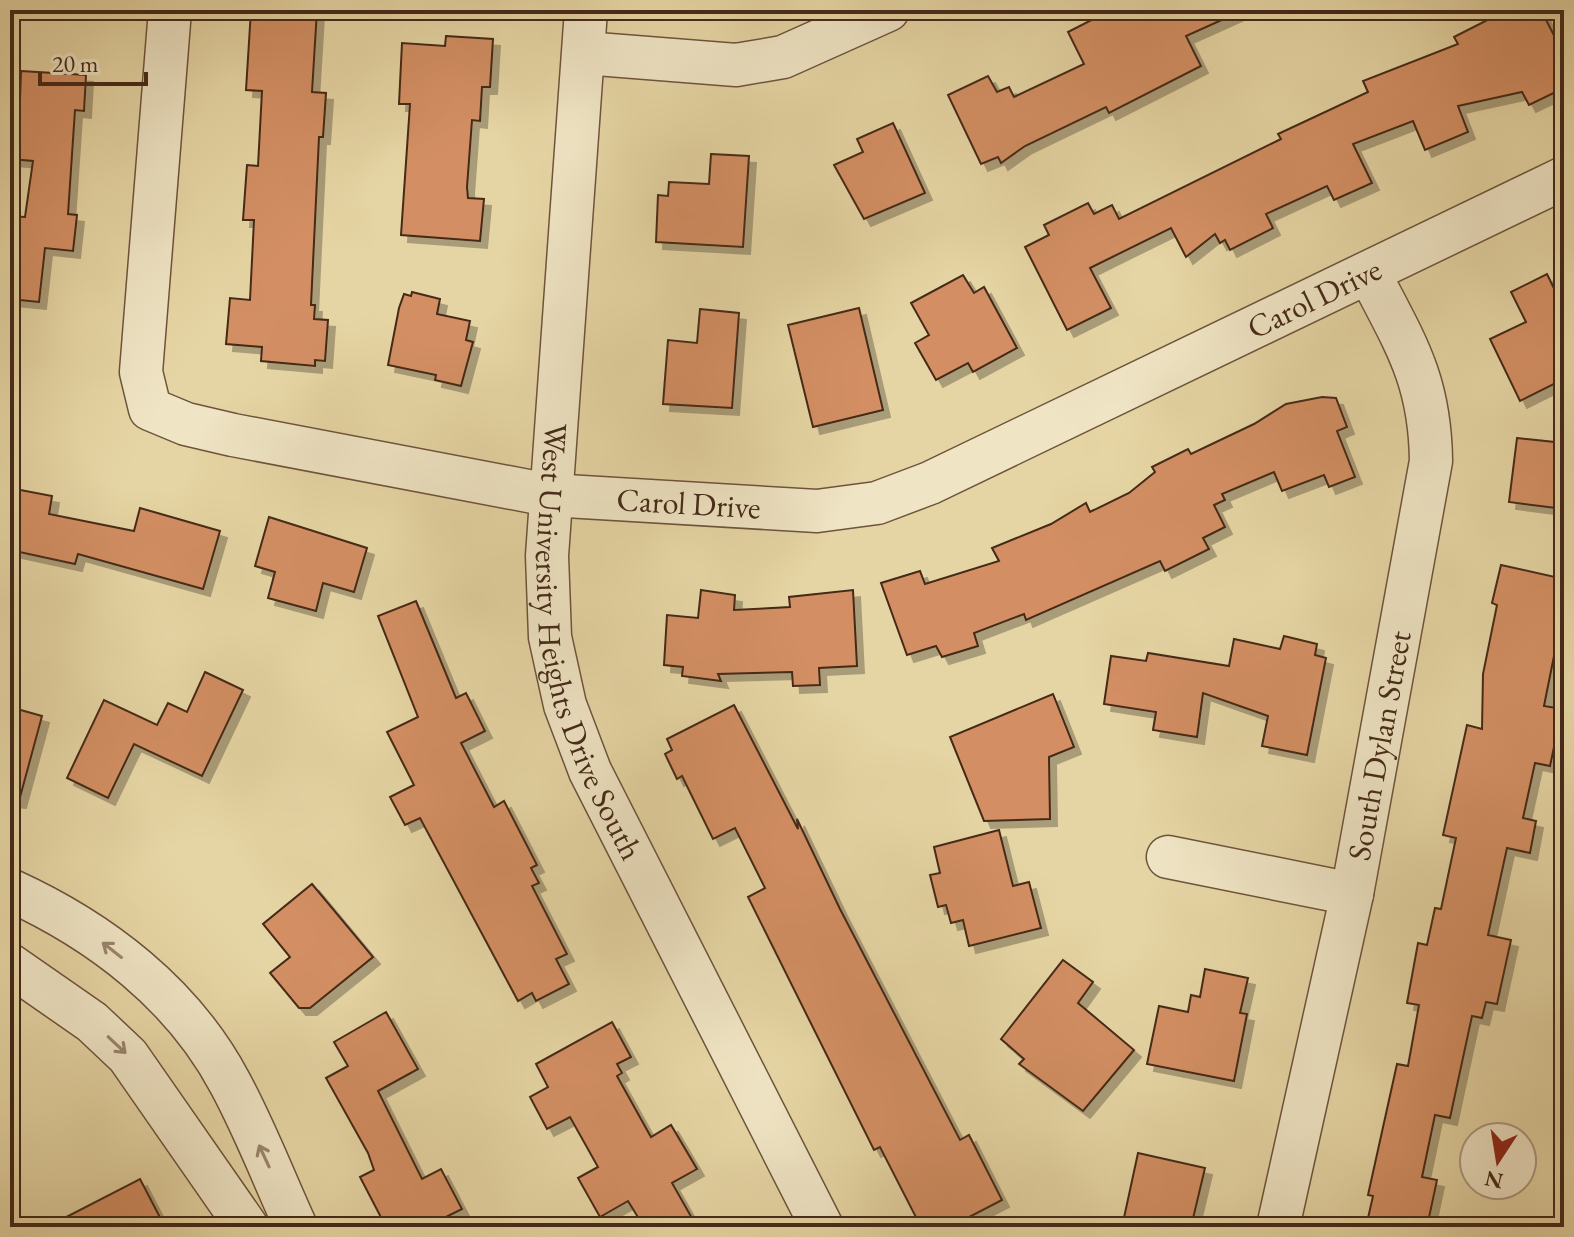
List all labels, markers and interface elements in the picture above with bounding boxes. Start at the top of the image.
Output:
scale bar [40,36,146,86]
text: 20 m [52,48,99,79]
street label: Carol Drive [1240,248,1388,348]
street label: West University Heights Drive South [526,422,653,867]
street label: Carol Drive [615,478,762,529]
street label: South Dylan Street [1338,627,1421,864]
one-way arrow [102,941,123,958]
one-way arrow [107,1036,127,1055]
north arrow [1458,1121,1538,1201]
one-way arrow [256,1144,271,1168]
text: N [1482,1164,1506,1196]

